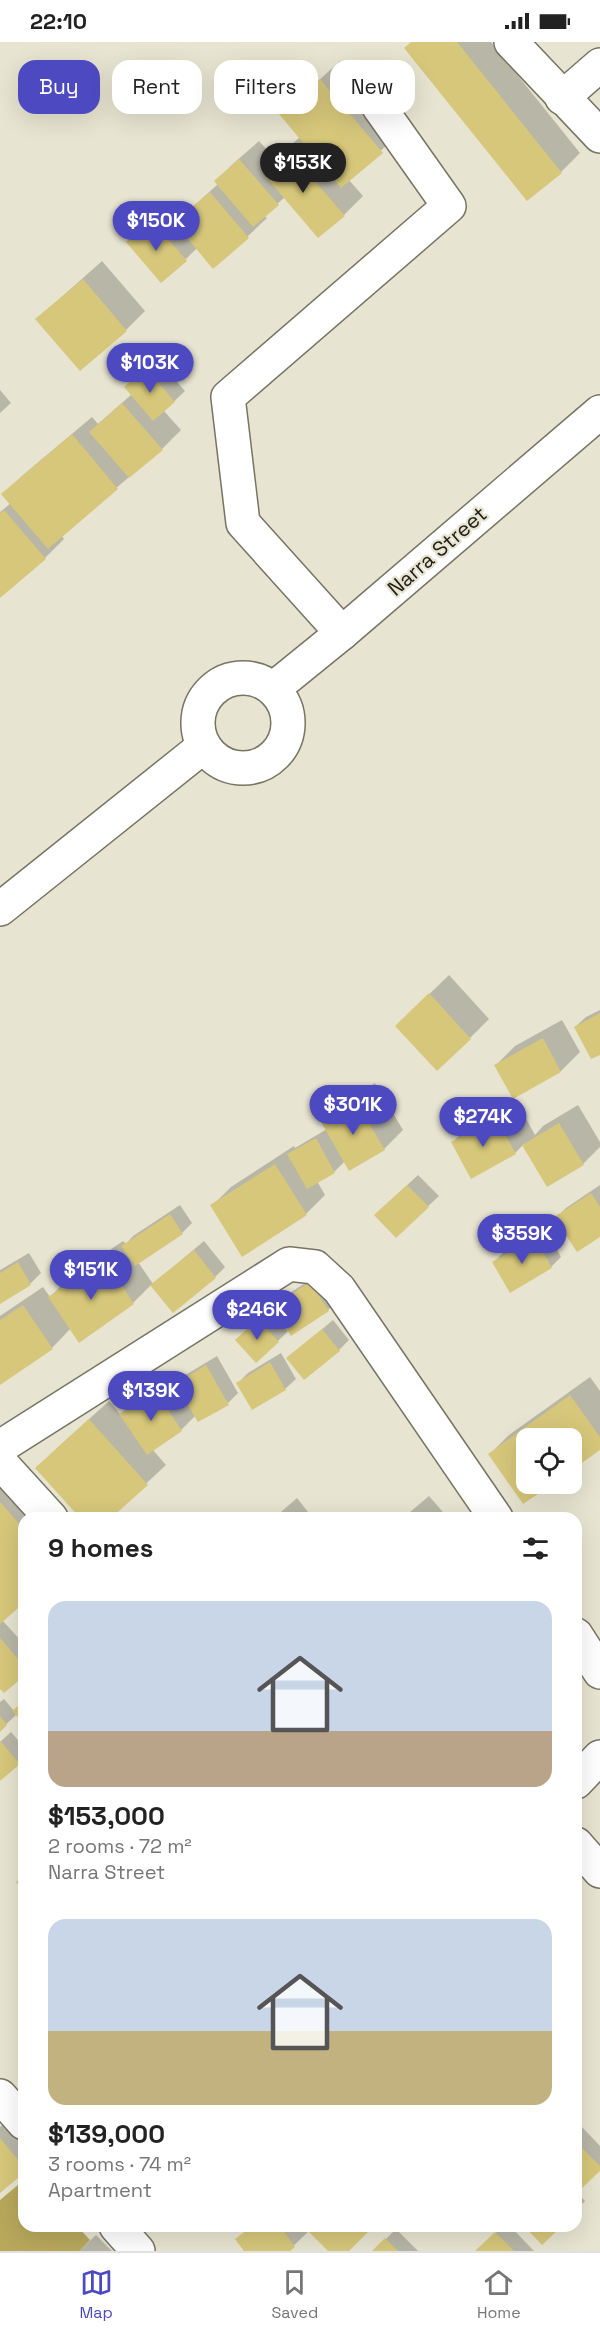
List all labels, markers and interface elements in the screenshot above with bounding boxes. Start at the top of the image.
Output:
text: 22:10 [30,7,87,35]
chip: Buy [18,60,100,114]
chip: Rent [112,60,202,114]
chip: Filters [214,60,318,114]
chip: New [330,60,415,114]
pin: $153K [261,143,345,194]
text: $153K [274,149,332,175]
pin: $150K [114,201,198,252]
text: $150K [127,207,185,233]
pin: $103K [108,343,192,394]
text: $103K [121,349,179,375]
street label: Narra Street [382,500,492,602]
pin: $301K [311,1085,395,1136]
text: $301K [324,1091,382,1117]
pin: $274K [441,1097,525,1148]
text: $274K [453,1103,513,1129]
pin: $359K [480,1214,564,1265]
text: $359K [491,1220,553,1246]
pin: $151K [49,1250,133,1301]
text: $151K [64,1256,118,1282]
pin: $246K [215,1290,299,1341]
text: $246K [226,1296,288,1322]
pin: $139K [109,1371,193,1422]
text: $139K [122,1377,180,1403]
map controls [516,1428,582,1494]
button: locate [516,1428,582,1494]
text: 9 homes [48,1531,153,1565]
icon: filters [519,1532,552,1565]
icon: home [246,1640,354,1748]
text: $153,000 [48,1799,165,1833]
text: 2 rooms · 72 m² [48,1833,192,1859]
text: Narra Street [48,1859,165,1885]
icon: home [246,1958,354,2066]
text: $139,000 [48,2117,165,2151]
text: 3 rooms · 74 m² [48,2151,191,2177]
text: Apartment [48,2177,152,2203]
tab: Map [79,2266,113,2323]
tab: Saved [272,2266,318,2323]
tab: Home [477,2266,521,2323]

